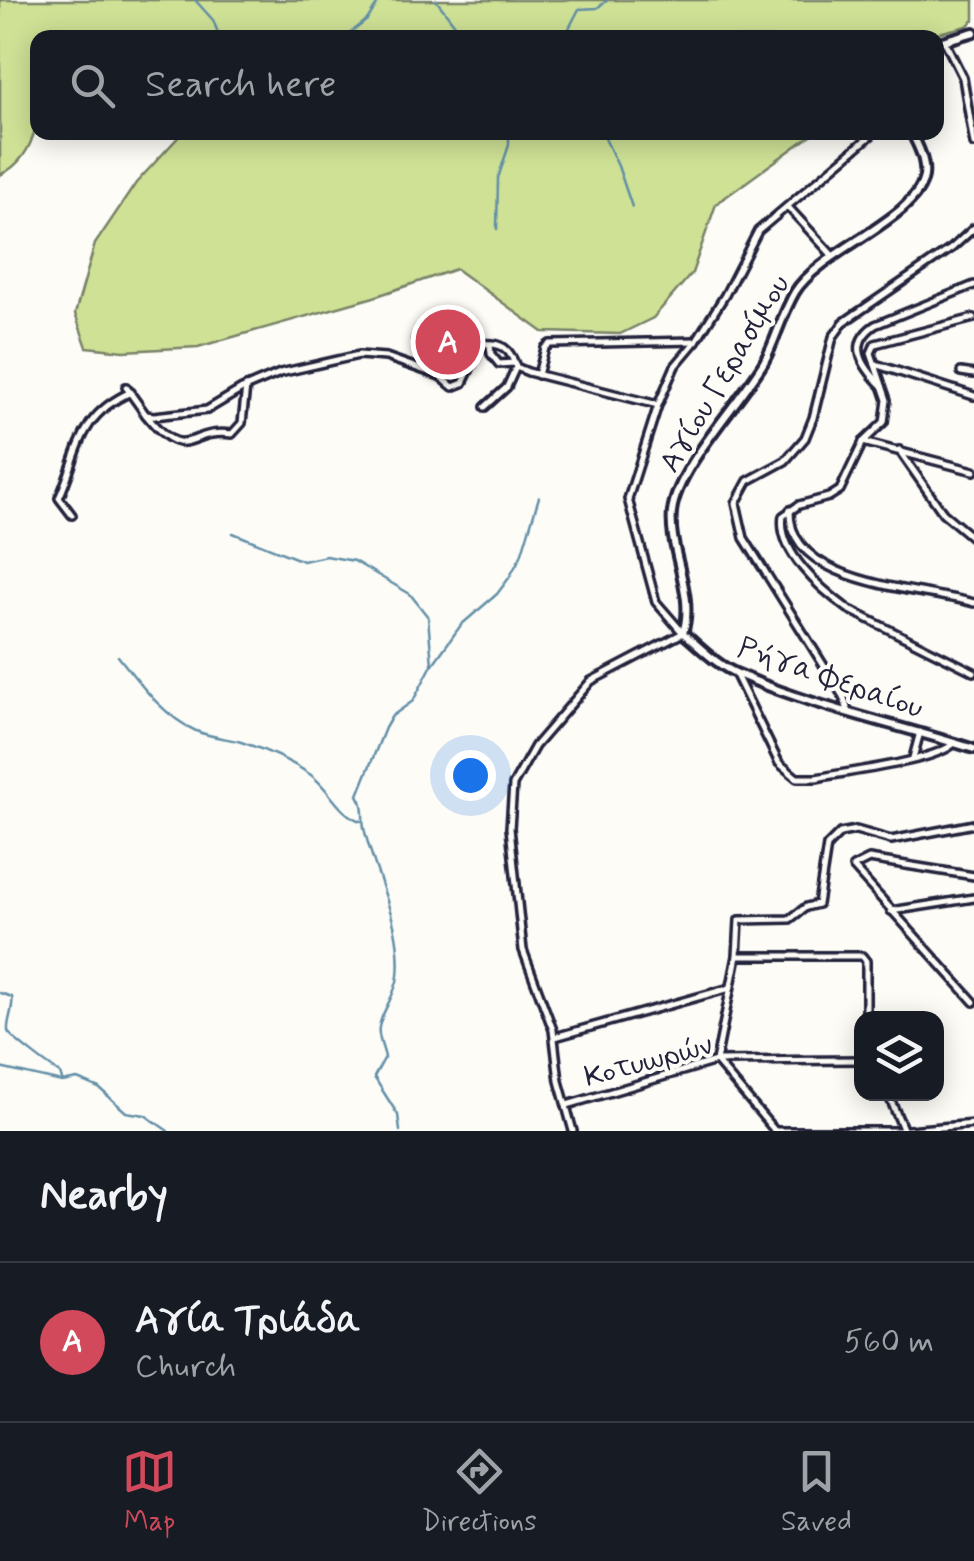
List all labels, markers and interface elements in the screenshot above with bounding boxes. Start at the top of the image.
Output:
search box [30,30,944,140]
icon: search [65,58,120,113]
text: Search here [145,61,336,110]
street label: Αγίου Γερασίμου [651,268,800,480]
pin: A [416,304,480,380]
street label: Ρήγα Φεραίου [733,629,928,728]
your location [445,750,496,801]
map controls [854,1011,944,1101]
button: layers [854,1011,944,1101]
street label: Κοτυωρών [580,1026,717,1097]
text: Nearby [40,1169,168,1224]
text: Αγία Τριάδα [135,1297,361,1346]
text: A [62,1321,83,1363]
text: 560 m [844,1321,934,1363]
text: Church [135,1346,236,1388]
tab: Map [122,1444,177,1541]
tab: Directions [422,1444,537,1541]
tab: Saved [781,1444,852,1541]

